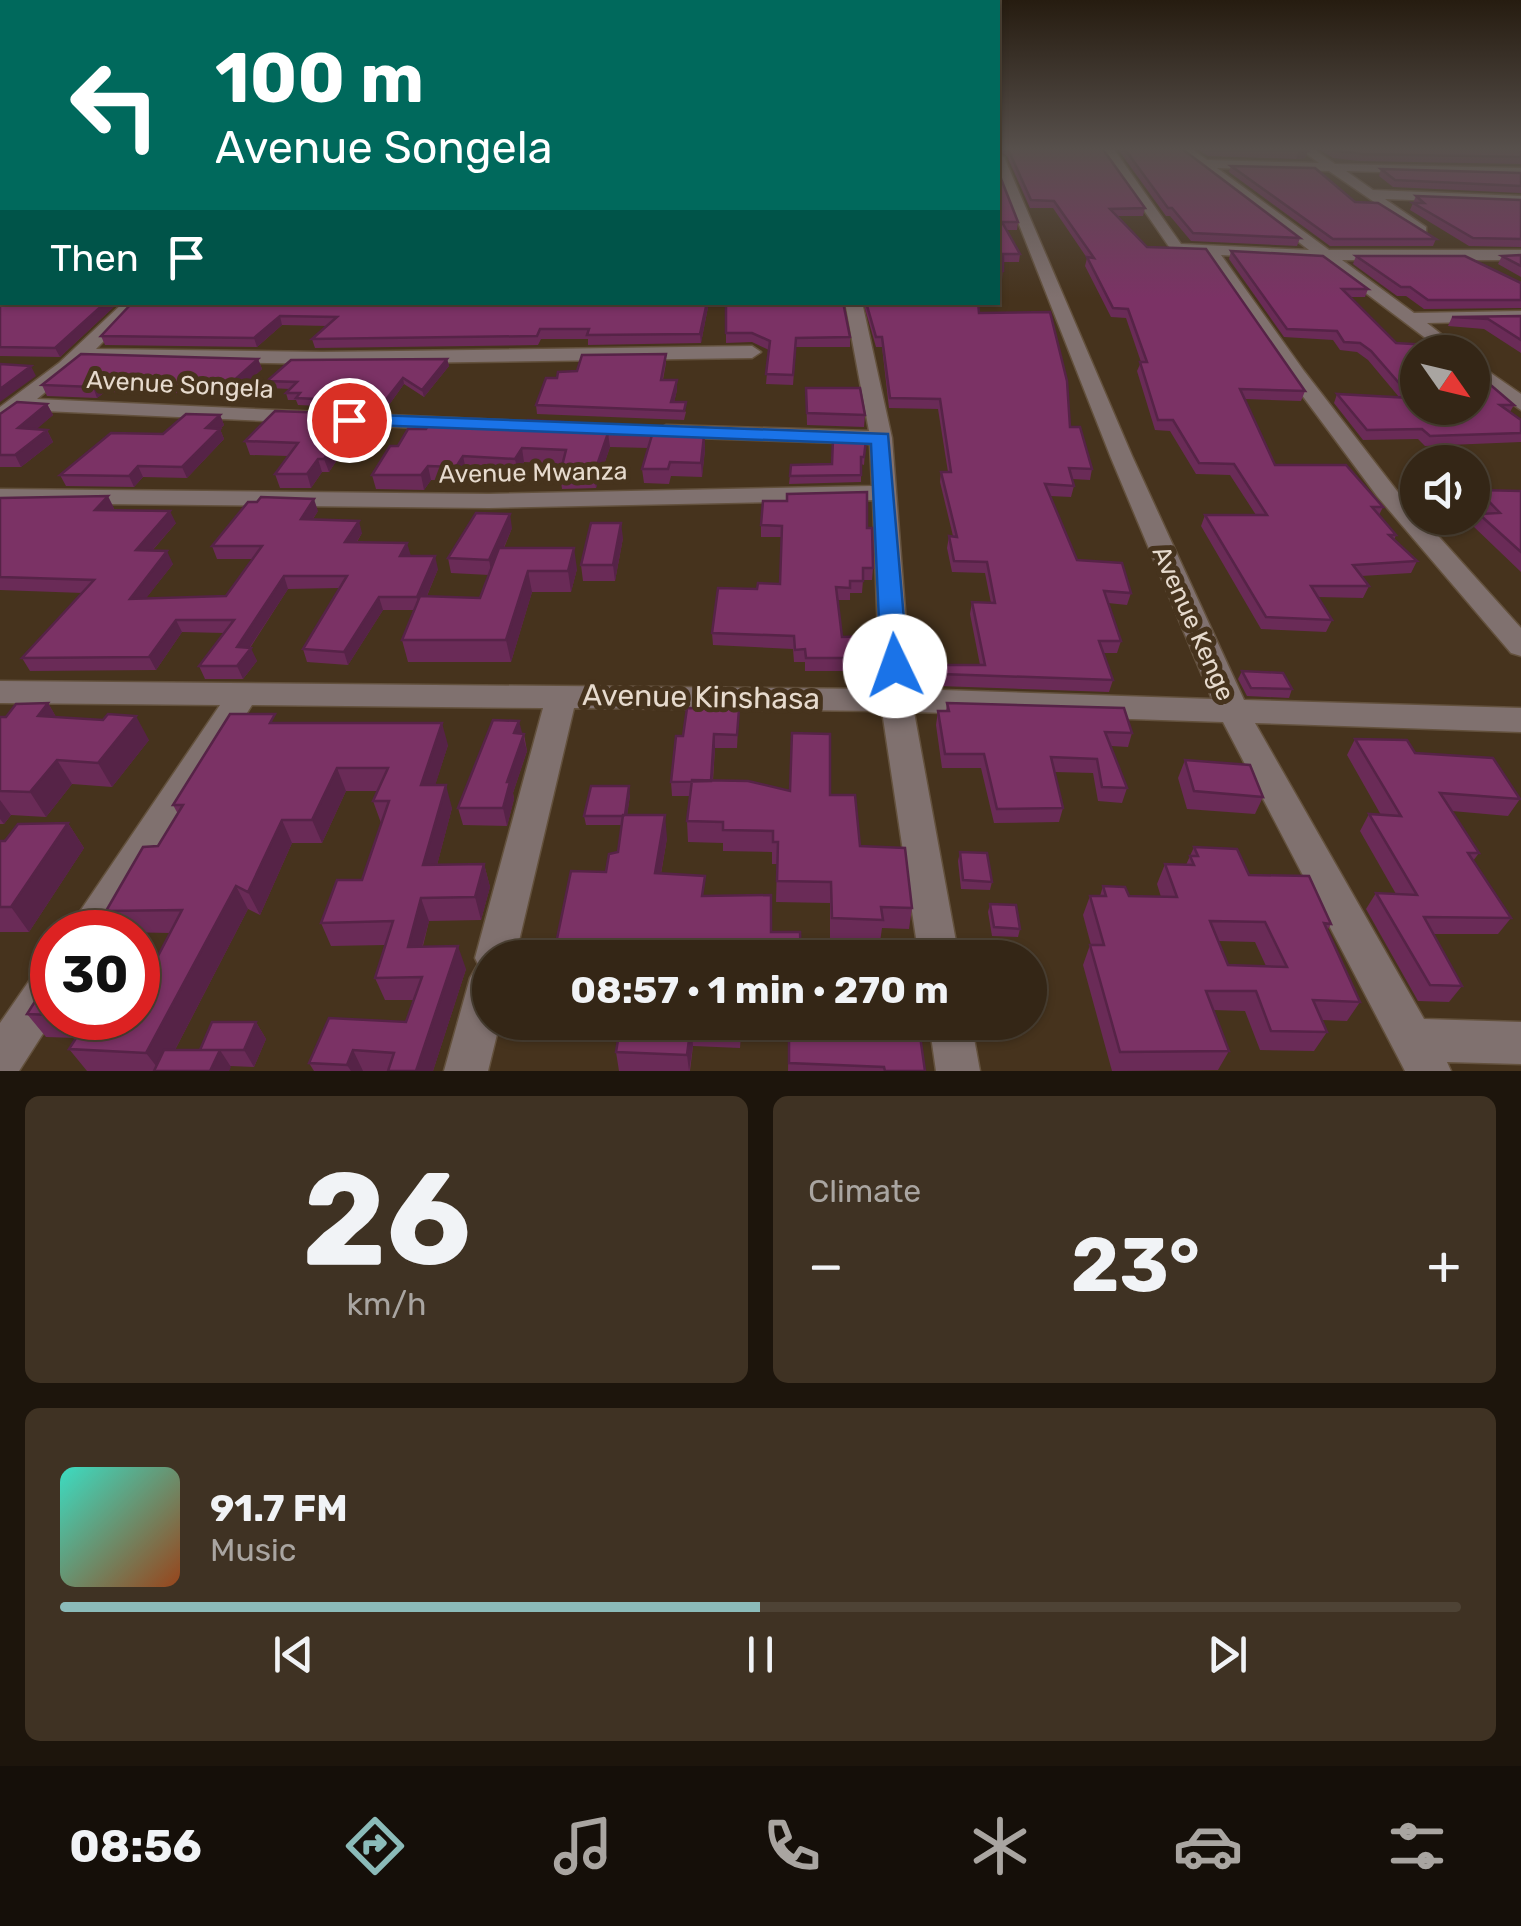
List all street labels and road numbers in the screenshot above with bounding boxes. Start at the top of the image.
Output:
street label: Avenue Songela [86,365,274,404]
street label: Avenue Mwanza [438,456,628,489]
street label: Avenue Kenge [1147,541,1241,705]
street label: Avenue Kinshasa [582,677,820,717]

